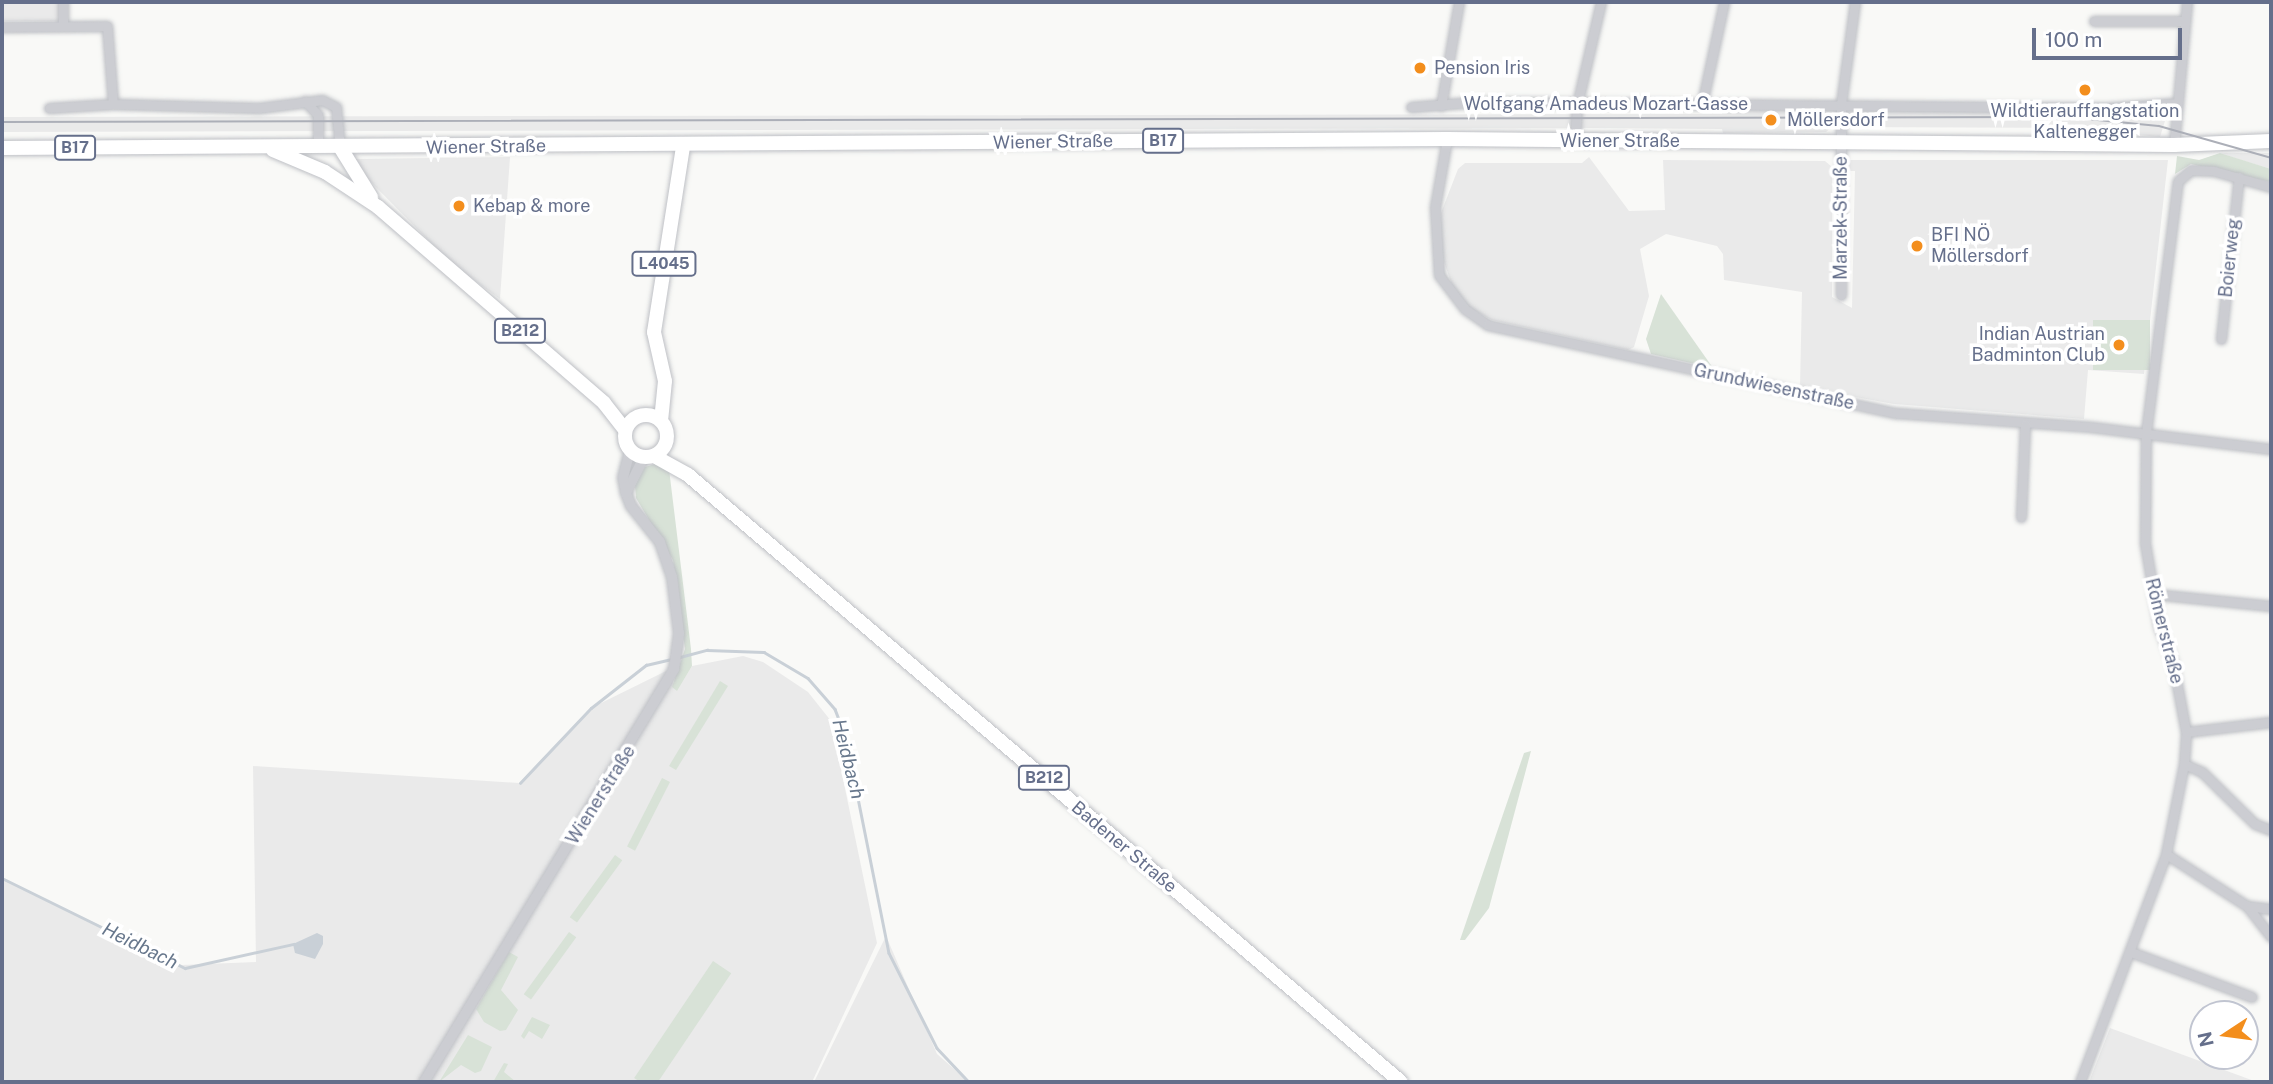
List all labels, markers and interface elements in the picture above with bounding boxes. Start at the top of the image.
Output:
scale bar [2035,14,2186,58]
text: 100 m [2045,27,2102,52]
place label: Pension Iris [1434,57,1530,79]
marker: Pension Iris [1412,60,1428,76]
marker: Wildtierauffangstation Kaltenegger [2077,82,2093,98]
street label: Wolfgang Amadeus Mozart-Gasse [1464,93,1748,115]
place label: Wildtierauffangstation Kaltenegger [1991,101,2179,144]
place label: Möllersdorf [1787,109,1885,131]
marker: Möllersdorf [1761,110,1781,130]
road number: B17 [1142,128,1184,154]
street label: Wiener Straße [993,130,1113,154]
street label: Wiener Straße [1560,130,1680,152]
street label: Wiener Straße [426,135,546,159]
road number: B17 [54,136,96,160]
street label: Marzek-Straße [1830,156,1852,280]
place label: Kebap & more [473,195,591,217]
marker: Kebap & more [451,198,467,214]
street label: Boierweg [2215,217,2245,299]
place label: BFI NÖ Möllersdorf [1931,225,2029,268]
marker: BFI NÖ Möllersdorf [1909,238,1925,254]
road number: L4045 [631,252,697,276]
road number: B212 [494,318,546,344]
place label: Indian Austrian Badminton Club [1971,324,2105,366]
marker: Indian Austrian Badminton Club [2111,337,2127,353]
street label: Grundwiesenstraße [1692,359,1856,415]
street label: Römerstraße [2140,576,2188,686]
water label: Heidbach [827,717,869,801]
street label: Wienerstraße [562,741,640,849]
road number: B212 [1018,765,1070,790]
street label: Badener Straße [1067,797,1181,897]
water label: Heidbach [98,918,182,974]
north arrow [2189,1000,2259,1070]
text: N [2193,1030,2218,1049]

